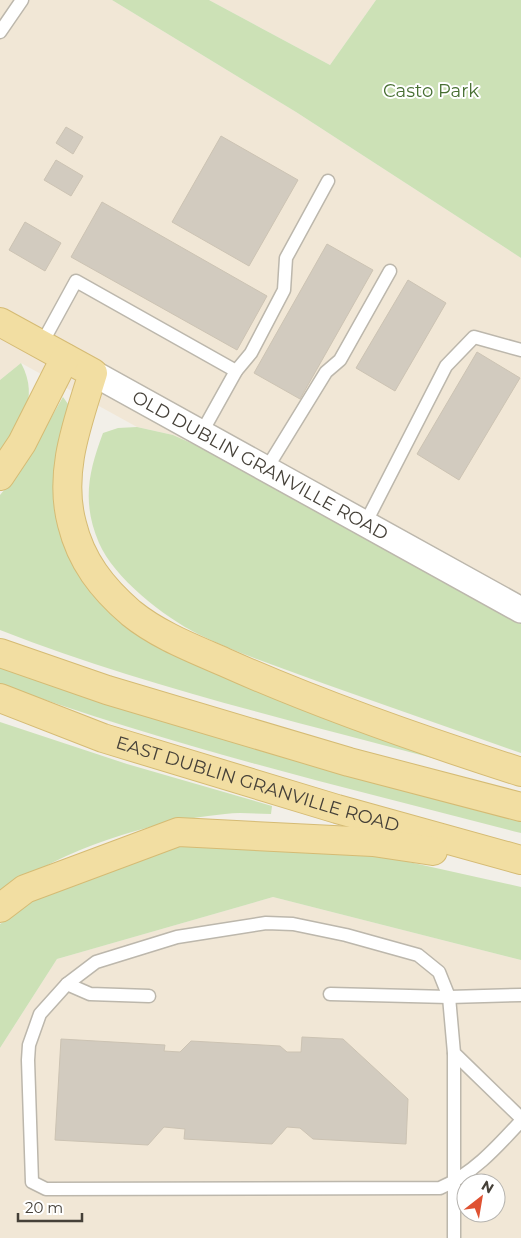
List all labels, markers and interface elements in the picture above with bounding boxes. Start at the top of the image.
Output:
park label: Casto Park [383,80,479,102]
street label: OLD DUBLIN GRANVILLE ROAD [128,386,392,545]
street label: EAST DUBLIN GRANVILLE ROAD [113,732,402,837]
north arrow [456,1173,506,1223]
text: N [478,1176,497,1197]
scale bar [18,1190,81,1222]
text: 20 m [25,1198,63,1217]

